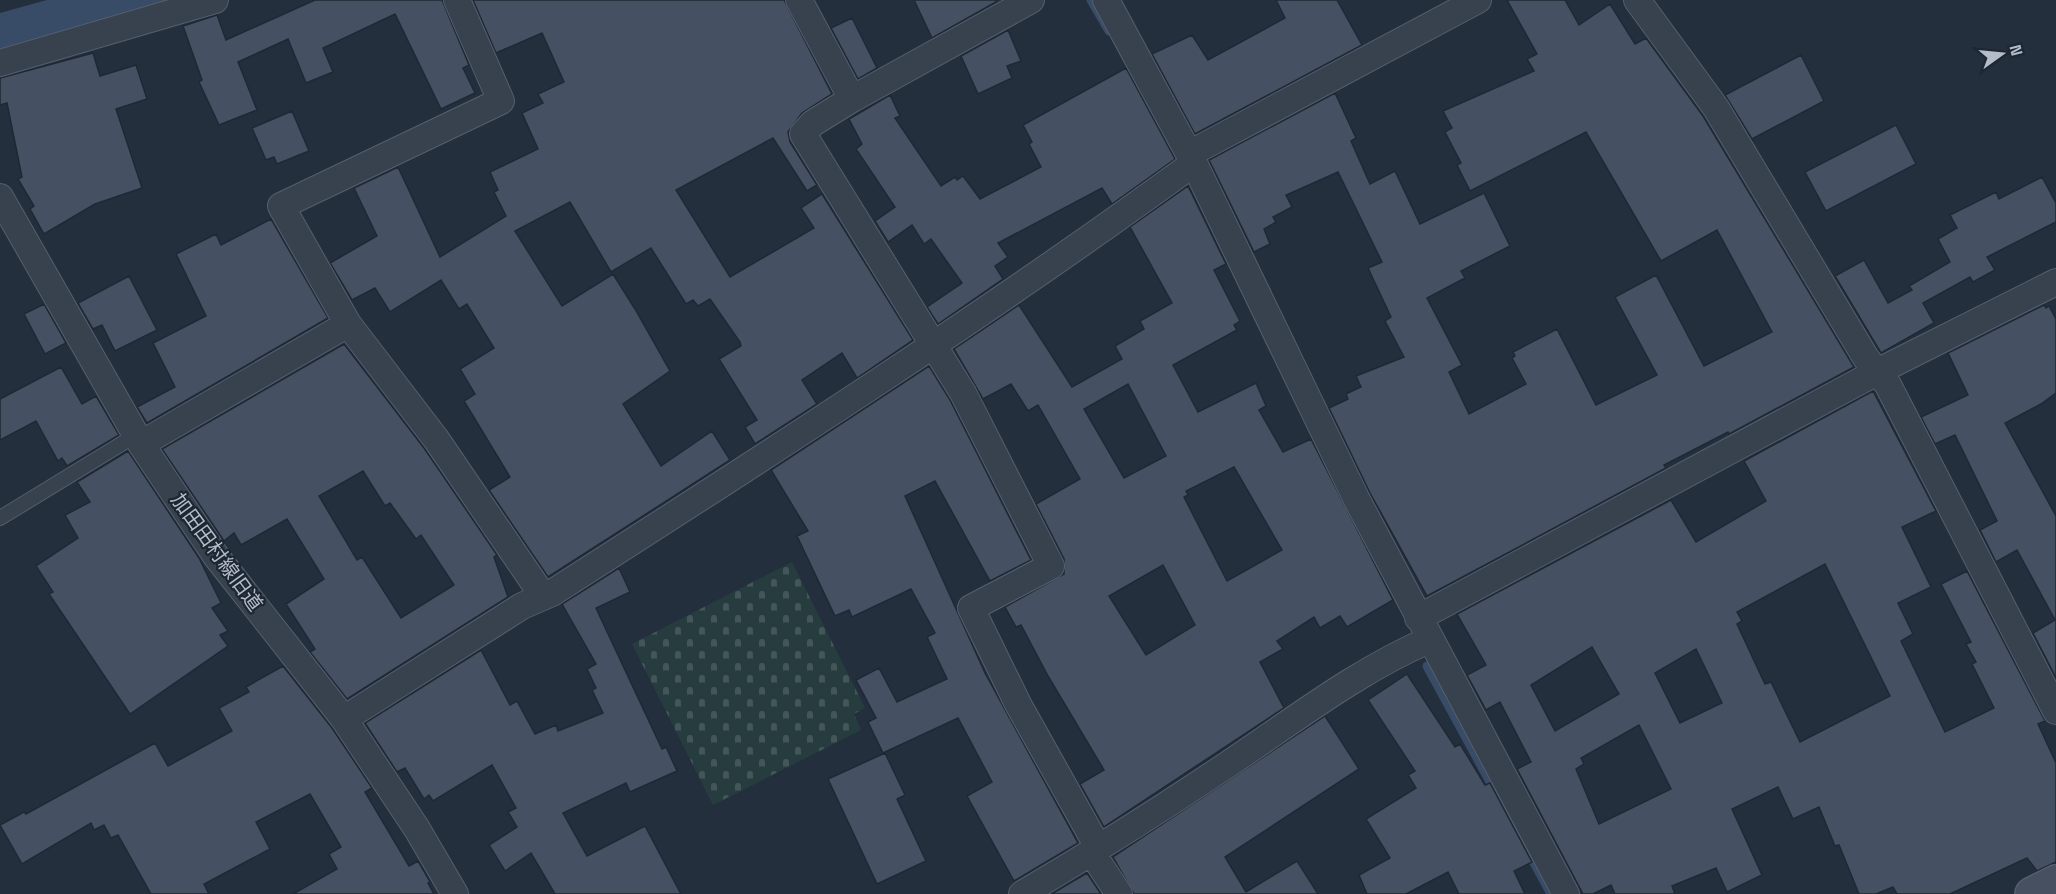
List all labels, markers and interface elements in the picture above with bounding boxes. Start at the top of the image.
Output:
north arrow [1972,24,2032,84]
text: N [2004,42,2028,58]
street label: 加田田村線旧道 [165,488,269,616]

